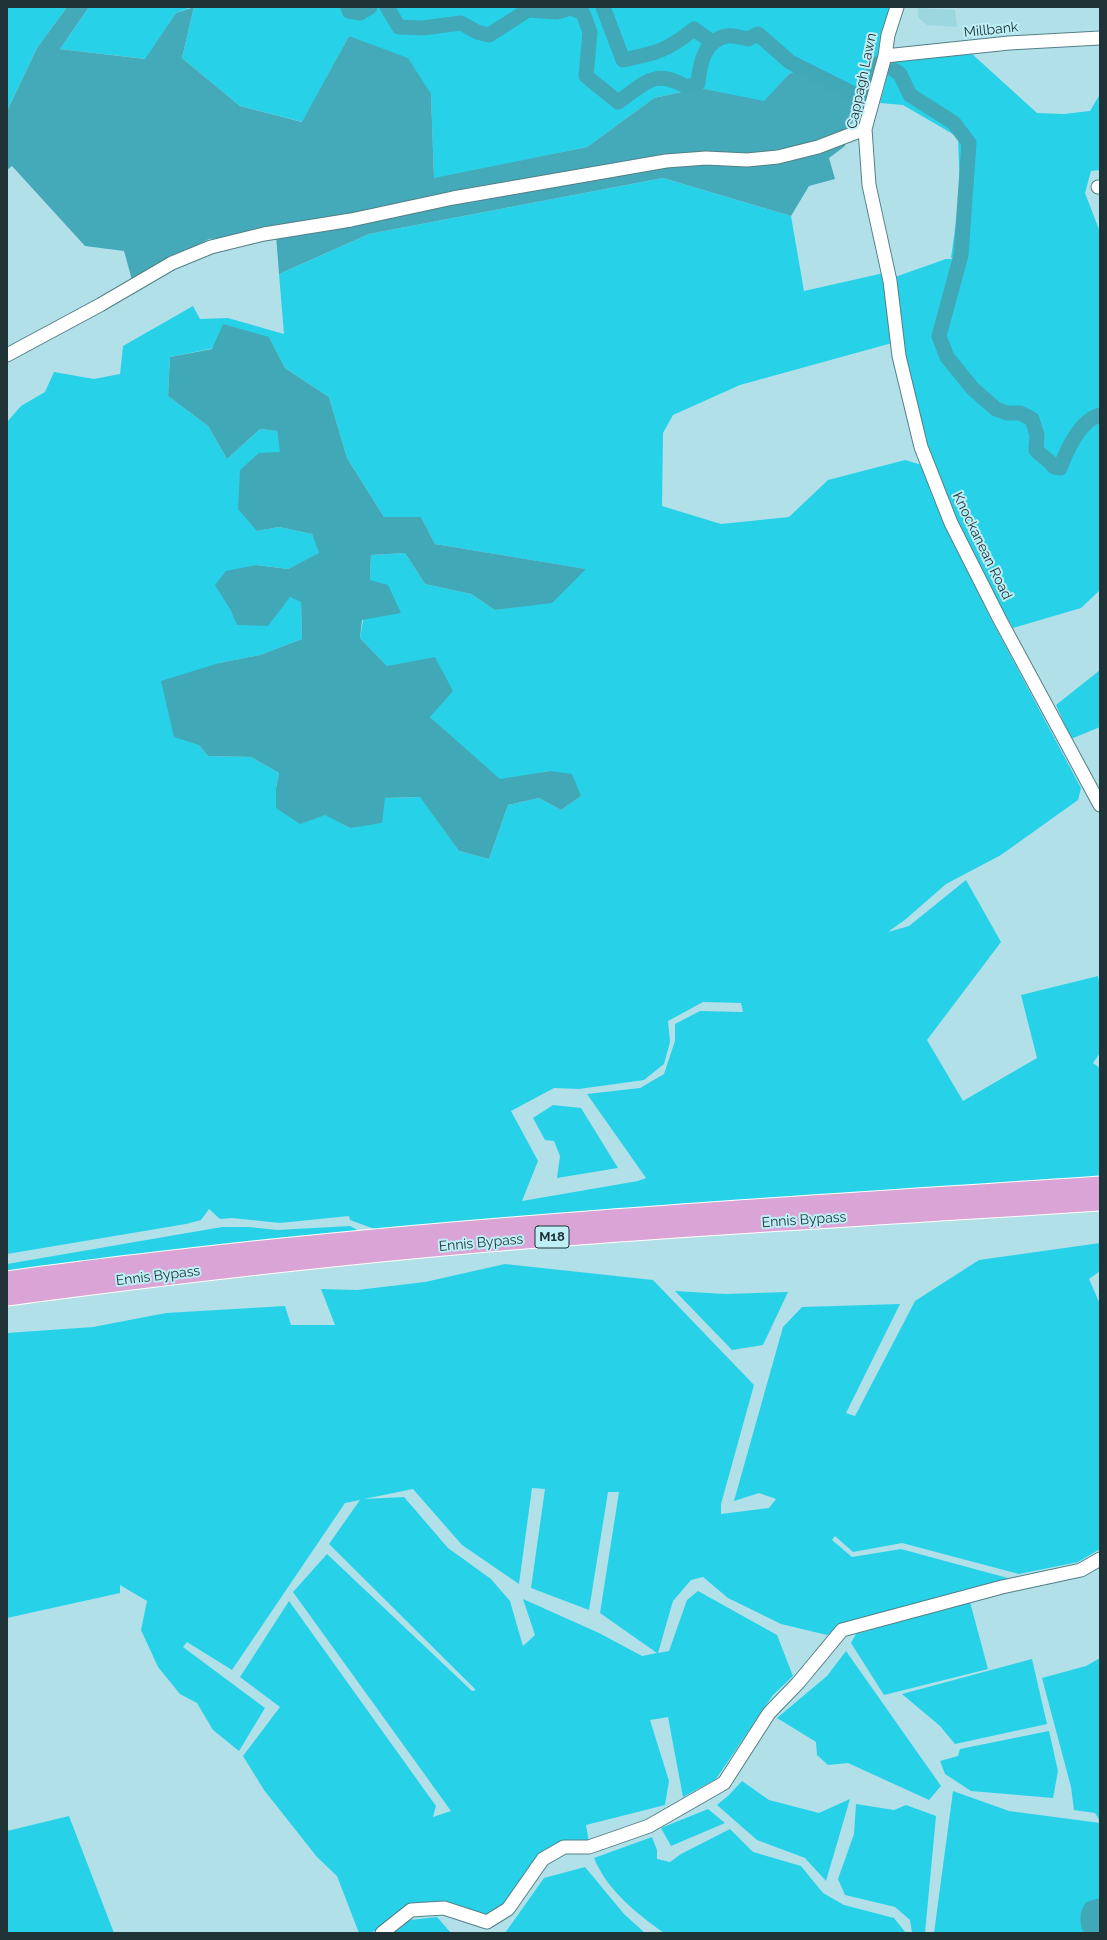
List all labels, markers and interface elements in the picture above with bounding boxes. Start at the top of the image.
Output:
street label: Millbank [963,19,1019,41]
street label: Cappagh Lawn [844,32,880,130]
street label: Knockanean Road [949,490,1015,602]
street label: Ennis Bypass [761,1209,847,1231]
road number: M18 [535,1226,569,1248]
street label: Ennis Bypass [438,1231,524,1255]
street label: Ennis Bypass [115,1262,201,1290]

